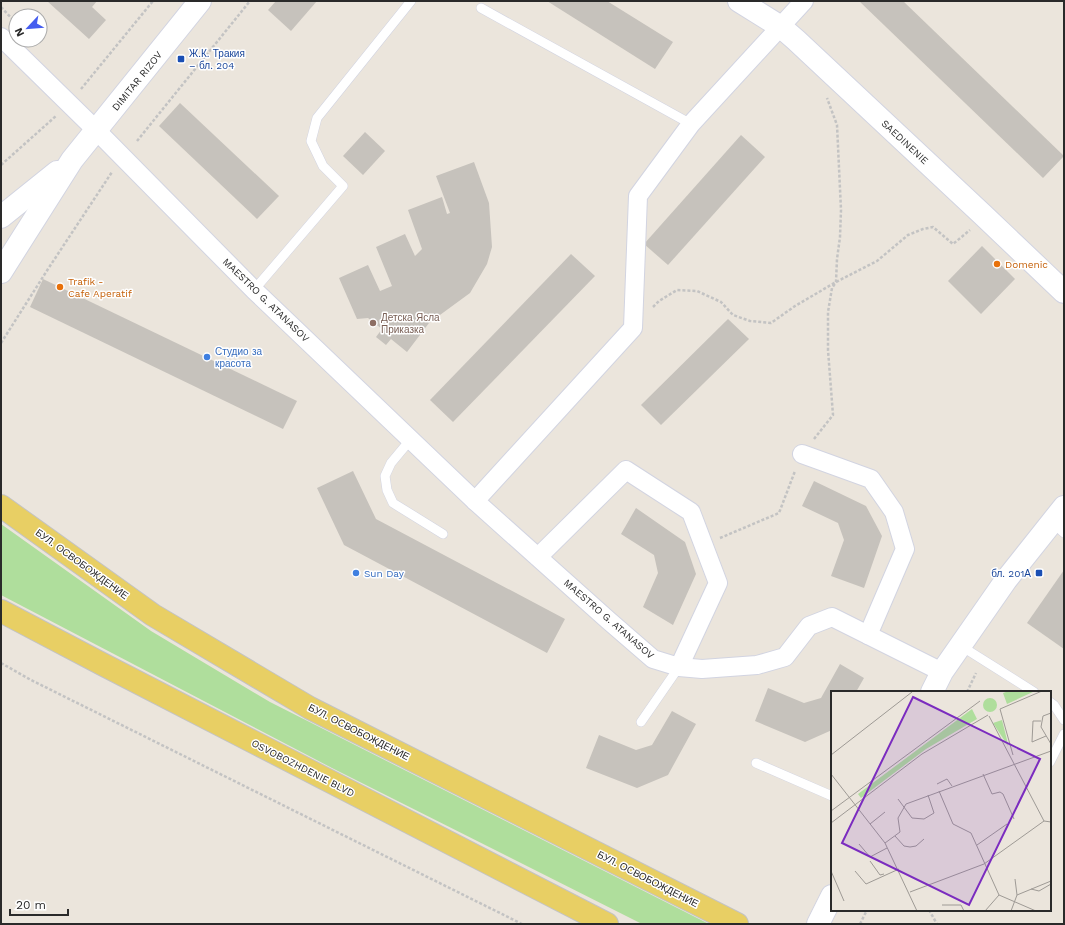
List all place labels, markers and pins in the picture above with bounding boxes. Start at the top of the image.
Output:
place label: Ж.К. Тракия – бл. 204 [189,48,245,71]
marker: Ж.К. Тракия – бл. 204 [176,54,186,64]
marker: Domenic [992,259,1002,269]
place label: Domenic [1005,259,1048,270]
place label: Trafik - Cafe Aperatif [68,276,132,299]
marker: Trafik - Cafe Aperatif [55,282,65,292]
place label: Детска Ясла Приказка [381,312,440,335]
marker: Детска Ясла Приказка [368,318,378,328]
place label: Студио за красота [215,346,263,369]
marker: Студио за красота [202,352,212,362]
marker: Sun Day [351,568,361,578]
place label: Sun Day [364,568,405,579]
place label: бл. 201А [991,568,1031,579]
marker: бл. 201А [1034,568,1044,578]

